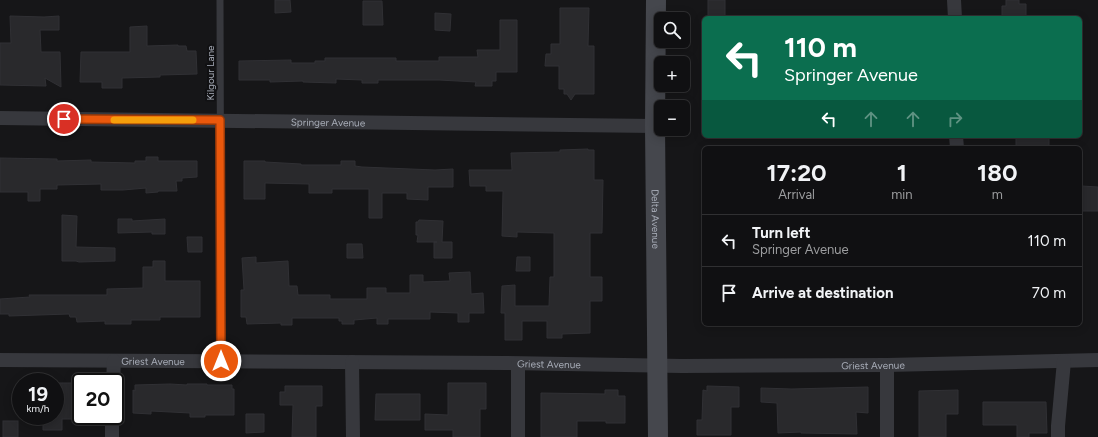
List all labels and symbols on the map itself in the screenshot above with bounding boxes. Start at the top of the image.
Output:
street label: Kilgour Lane [204,45,217,101]
pin [47,102,81,136]
street label: Springer Avenue [291,115,366,129]
street label: Delta Avenue [649,189,663,249]
position arrow [200,340,242,382]
street label: Griest Avenue [121,354,185,368]
street label: Griest Avenue [517,357,581,371]
street label: Griest Avenue [841,358,905,372]
speed limit sign: 20 [72,373,124,425]

